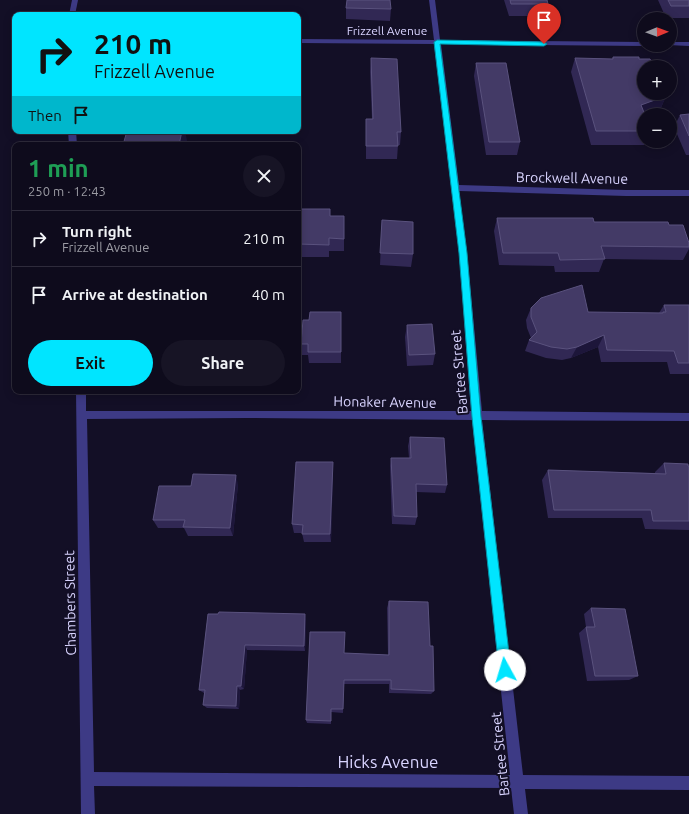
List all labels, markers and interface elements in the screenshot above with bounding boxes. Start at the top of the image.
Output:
pin [527,3,561,44]
icon: arrive [533,9,555,31]
north arrow [637,12,677,52]
map controls [637,12,677,148]
street label: Frizzell Avenue [347,24,427,37]
icon: right [28,28,80,80]
text: 210 m [94,28,172,59]
button: + [637,60,677,100]
text: Frizzell Avenue [94,61,215,81]
icon: arrive [70,104,92,126]
text: Then [28,107,62,124]
button: − [637,108,677,148]
text: 1 min [28,155,89,182]
button: close [243,155,285,197]
street label: Brockwell Avenue [516,169,628,187]
text: 250 m · 12:43 [28,184,106,198]
text: Turn right [62,223,132,240]
icon: right [28,228,50,250]
text: 210 m [243,230,285,247]
text: Frizzell Avenue [62,240,149,254]
icon: arrive [28,284,50,306]
text: Arrive at destination [62,286,208,303]
text: 40 m [252,286,285,303]
street label: Bartee Street [447,329,471,415]
button: Exit [28,340,153,386]
button: Share [161,340,285,386]
street label: Honaker Avenue [333,393,437,411]
street label: Chambers Street [61,550,79,656]
position arrow [484,649,526,691]
street label: Bartee Street [488,711,512,797]
street label: Hicks Avenue [337,752,439,771]

